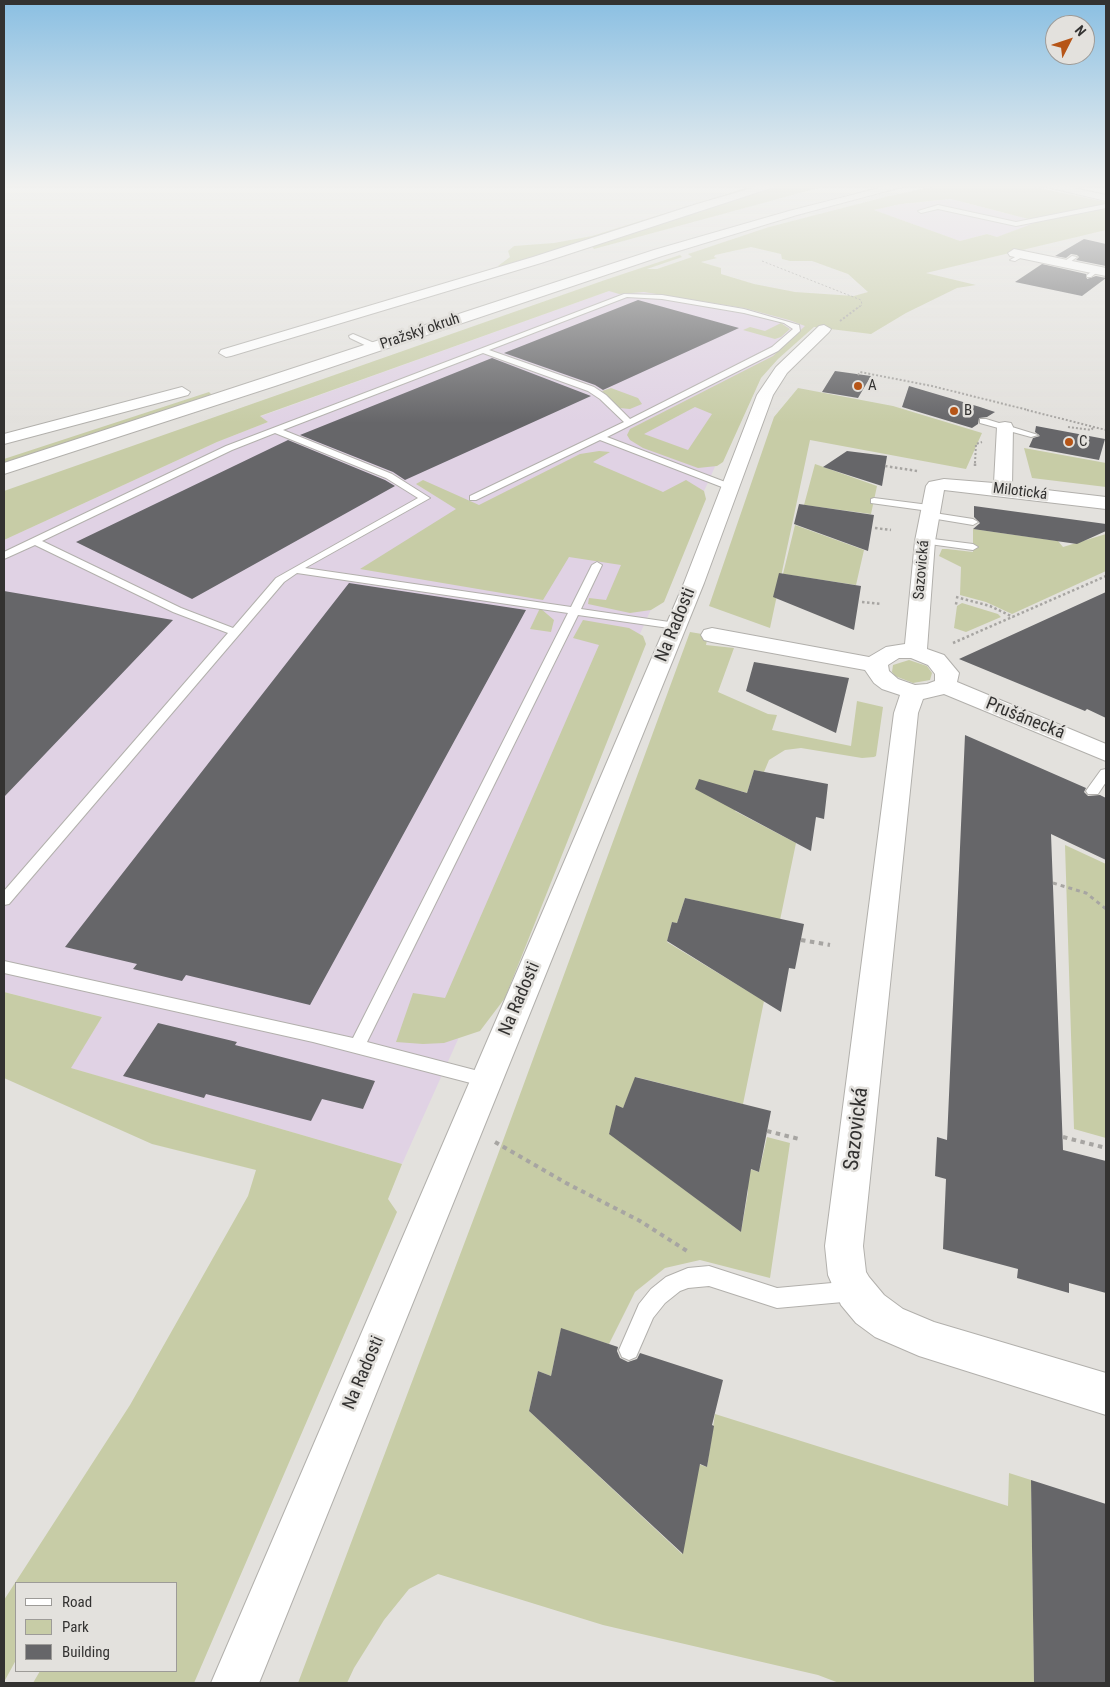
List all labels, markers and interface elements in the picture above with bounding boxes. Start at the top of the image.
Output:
north arrow [1045,15,1095,65]
text: N [1072,22,1089,39]
street label: Pražský okruh [378,310,462,354]
place label: A [868,377,877,395]
marker: A [852,380,864,392]
place label: B [964,402,972,420]
marker: B [948,405,960,417]
place label: C [1079,433,1088,451]
marker: C [1063,436,1075,448]
street label: Milotická [992,480,1048,504]
street label: Sazovická [910,540,934,600]
street label: Na Radosti [651,585,701,665]
street label: Prušánecká [982,693,1068,745]
street label: Na Radosti [495,959,545,1039]
street label: Sazovická [839,1086,875,1172]
street label: Na Radosti [339,1333,389,1413]
legend [15,1582,178,1672]
text: Road [62,1593,92,1611]
text: Park [62,1618,89,1636]
text: Building [62,1643,110,1661]

